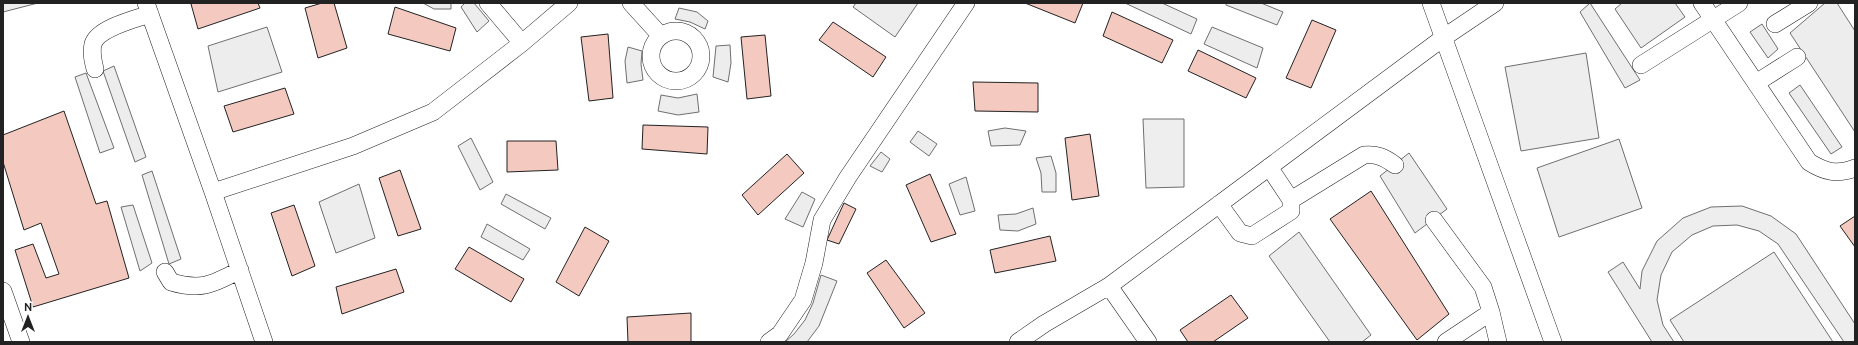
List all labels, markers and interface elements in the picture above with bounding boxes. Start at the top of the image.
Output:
north arrow [8,297,48,337]
text: N [24,301,32,313]

